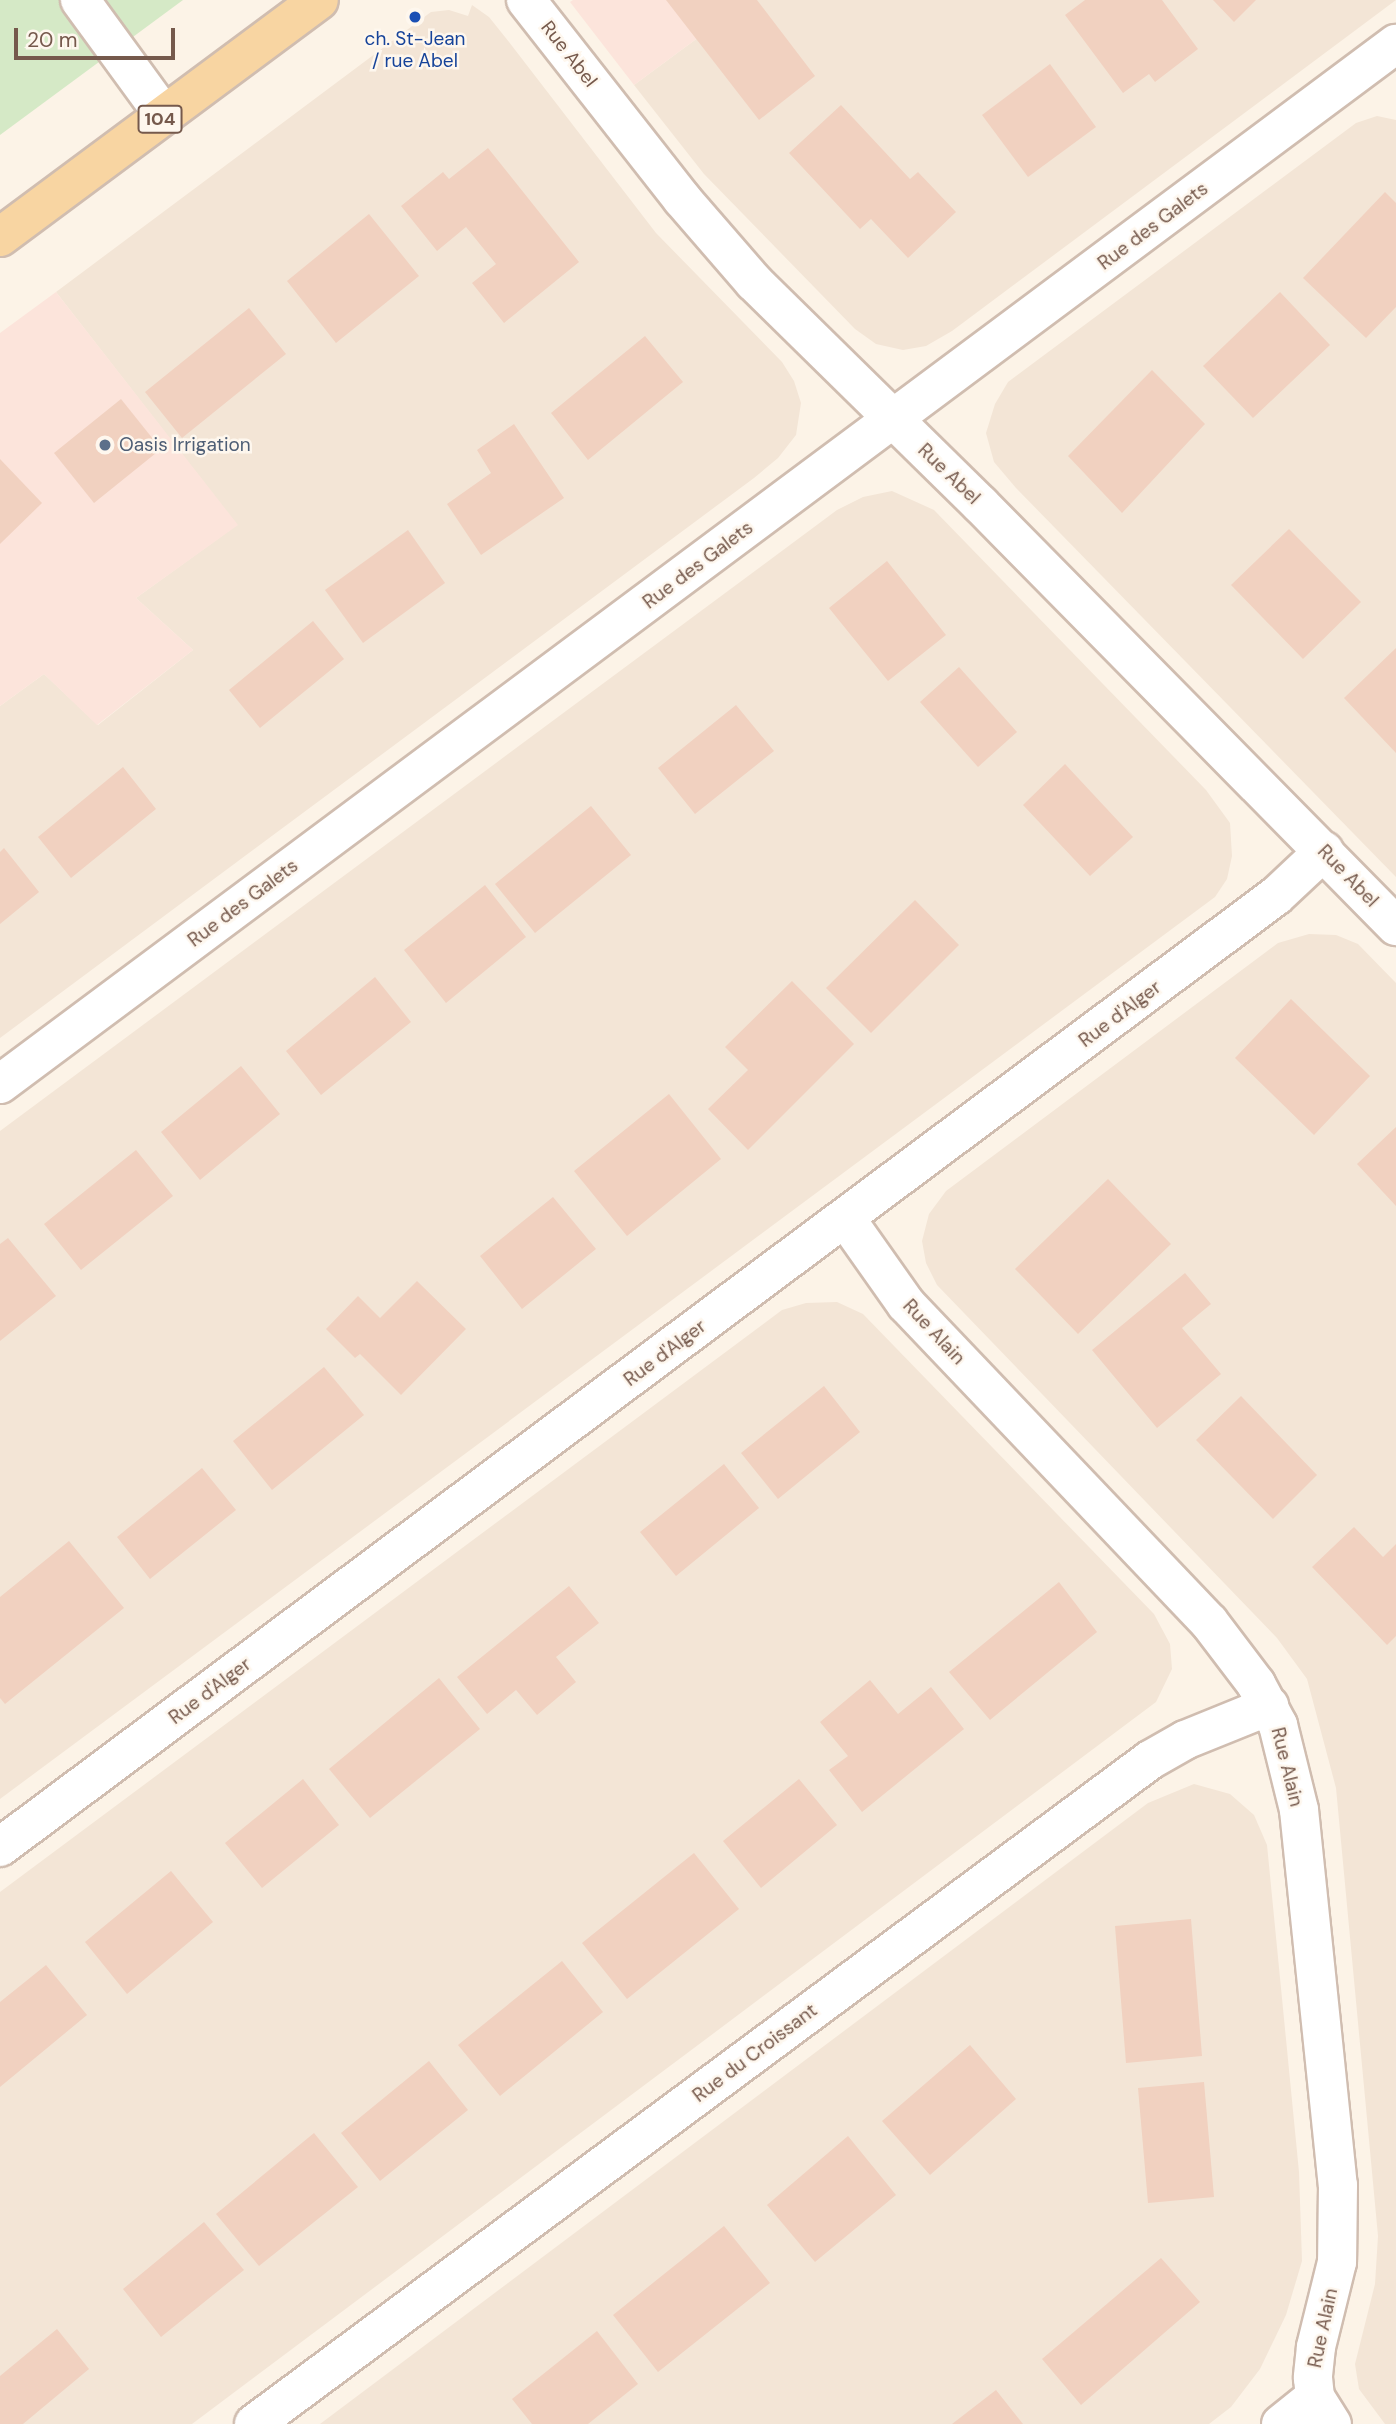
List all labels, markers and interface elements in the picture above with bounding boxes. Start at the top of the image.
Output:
marker: ch. St-Jean / rue Abel [407,9,423,25]
scale bar [18,14,178,58]
street label: Rue Abel [536,16,602,92]
text: 20 m [27,26,78,54]
place label: ch. St-Jean / rue Abel [365,28,465,72]
road number: 104 [137,104,183,134]
street label: Rue des Galets [1094,177,1212,275]
place label: Oasis Irrigation [119,434,251,456]
marker: Oasis Irrigation [97,437,113,453]
street label: Rue Abel [913,439,985,509]
street label: Rue des Galets [639,516,757,614]
street label: Rue Abel [1313,840,1383,912]
street label: Rue des Galets [184,854,302,952]
street label: Rue d'Alger [1075,976,1165,1052]
street label: Rue Alain [898,1295,970,1369]
street label: Rue d'Alger [620,1315,710,1391]
street label: Rue d'Alger [165,1653,255,1729]
street label: Rue Alain [1266,1725,1308,1809]
street label: Rue du Croissant [688,1999,822,2107]
street label: Rue Alain [1303,2286,1343,2370]

